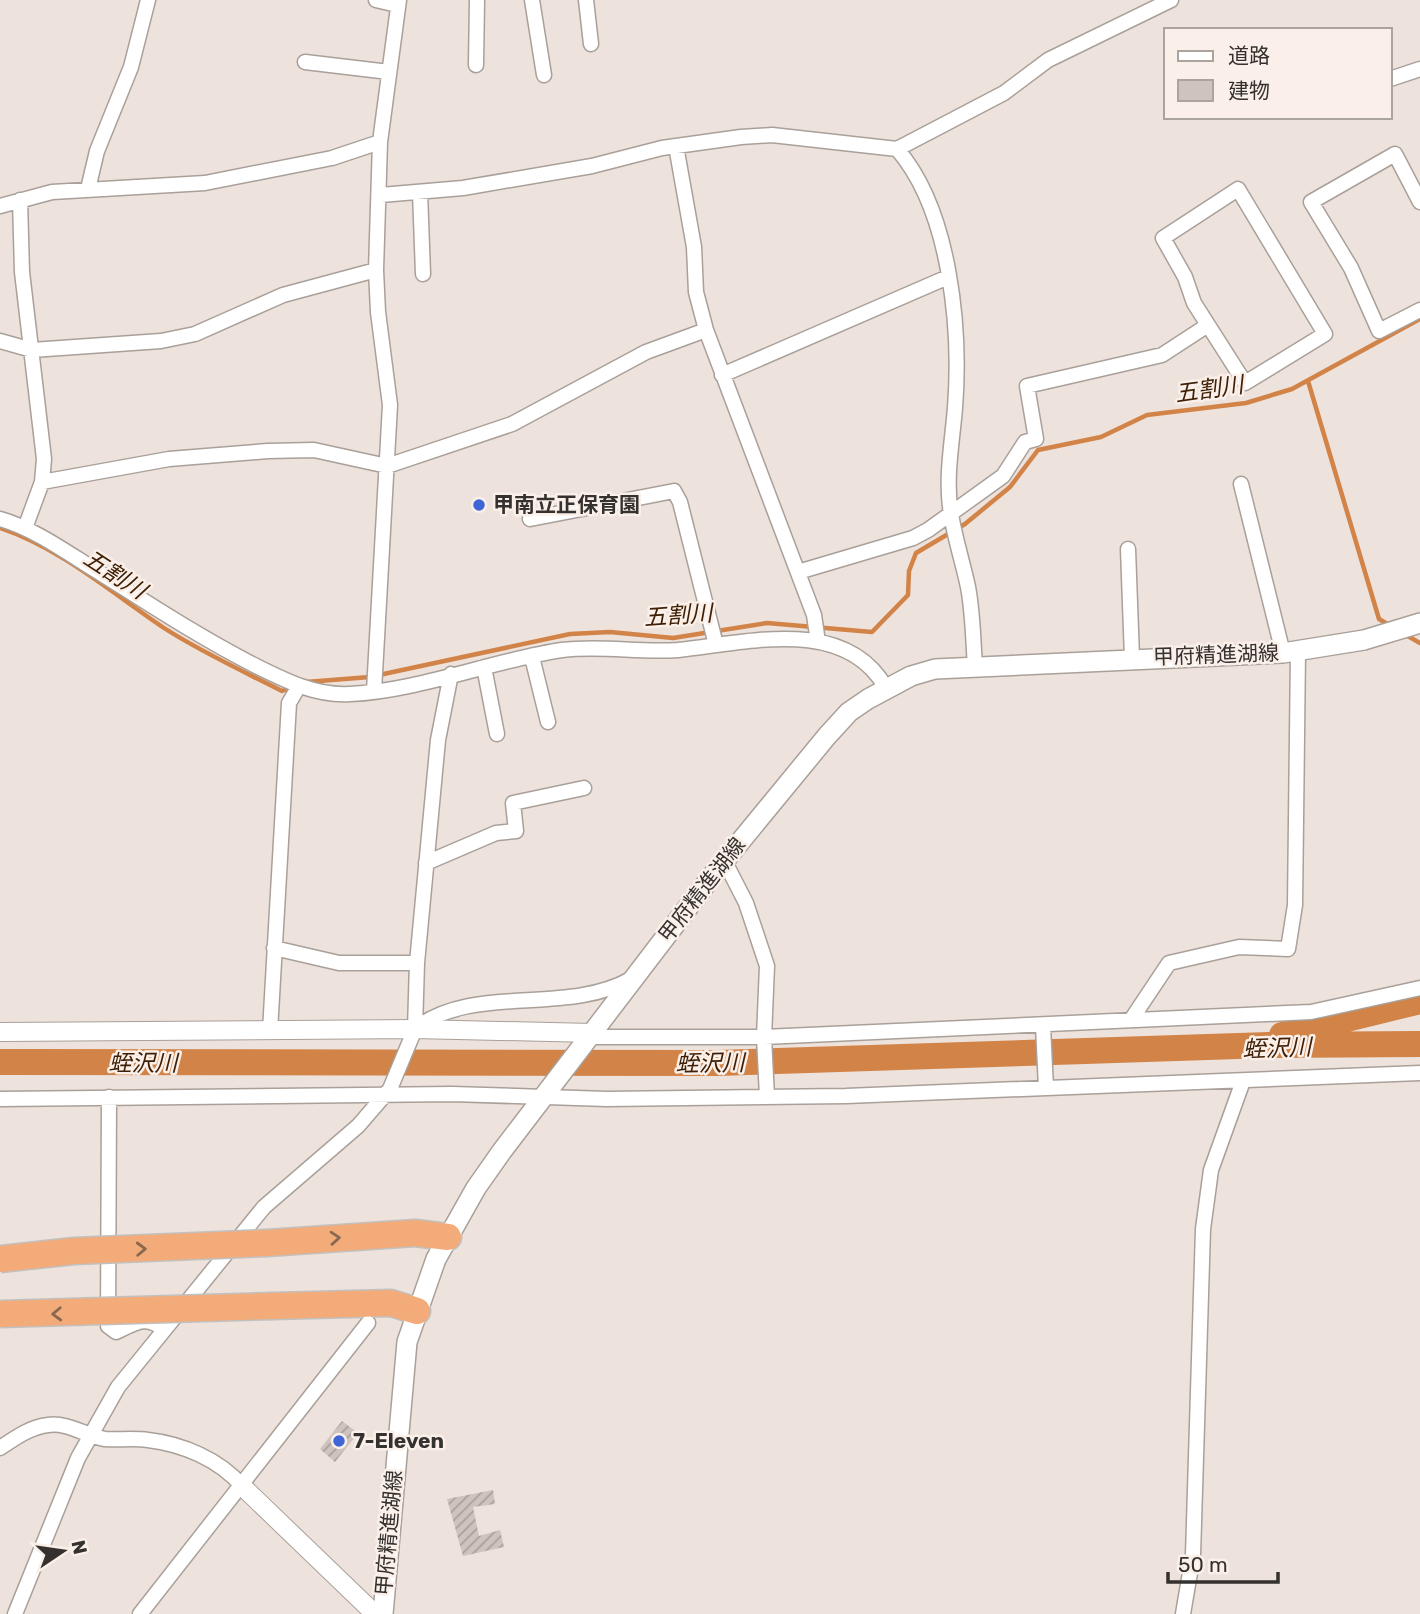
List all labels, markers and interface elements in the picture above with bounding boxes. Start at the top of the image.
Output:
legend [1164,28,1392,119]
text: 道路 [1228,43,1270,68]
text: 建物 [1228,78,1270,103]
water label: 五割川 [1173,370,1248,408]
place label: 甲南立正保育園 [493,492,640,517]
marker: 甲南立正保育園 [471,497,487,513]
water label: 五割川 [78,543,154,606]
water label: 五割川 [643,598,716,631]
street label: 甲府精進湖線 [1153,640,1279,669]
street label: 甲府精進湖線 [653,832,750,947]
water label: 蛭沢川 [1242,1033,1315,1063]
water label: 蛭沢川 [675,1048,748,1078]
water label: 蛭沢川 [109,1049,181,1077]
one-way arrow [329,1231,340,1246]
one-way arrow [136,1241,147,1256]
one-way arrow [51,1306,62,1321]
place label: 7-Eleven [353,1428,444,1453]
marker: 7-Eleven [331,1433,347,1449]
street label: 甲府精進湖線 [371,1469,406,1597]
north arrow [28,1516,98,1586]
text: N [66,1538,92,1557]
scale bar [1168,1540,1278,1584]
text: 50 m [1178,1552,1228,1577]

